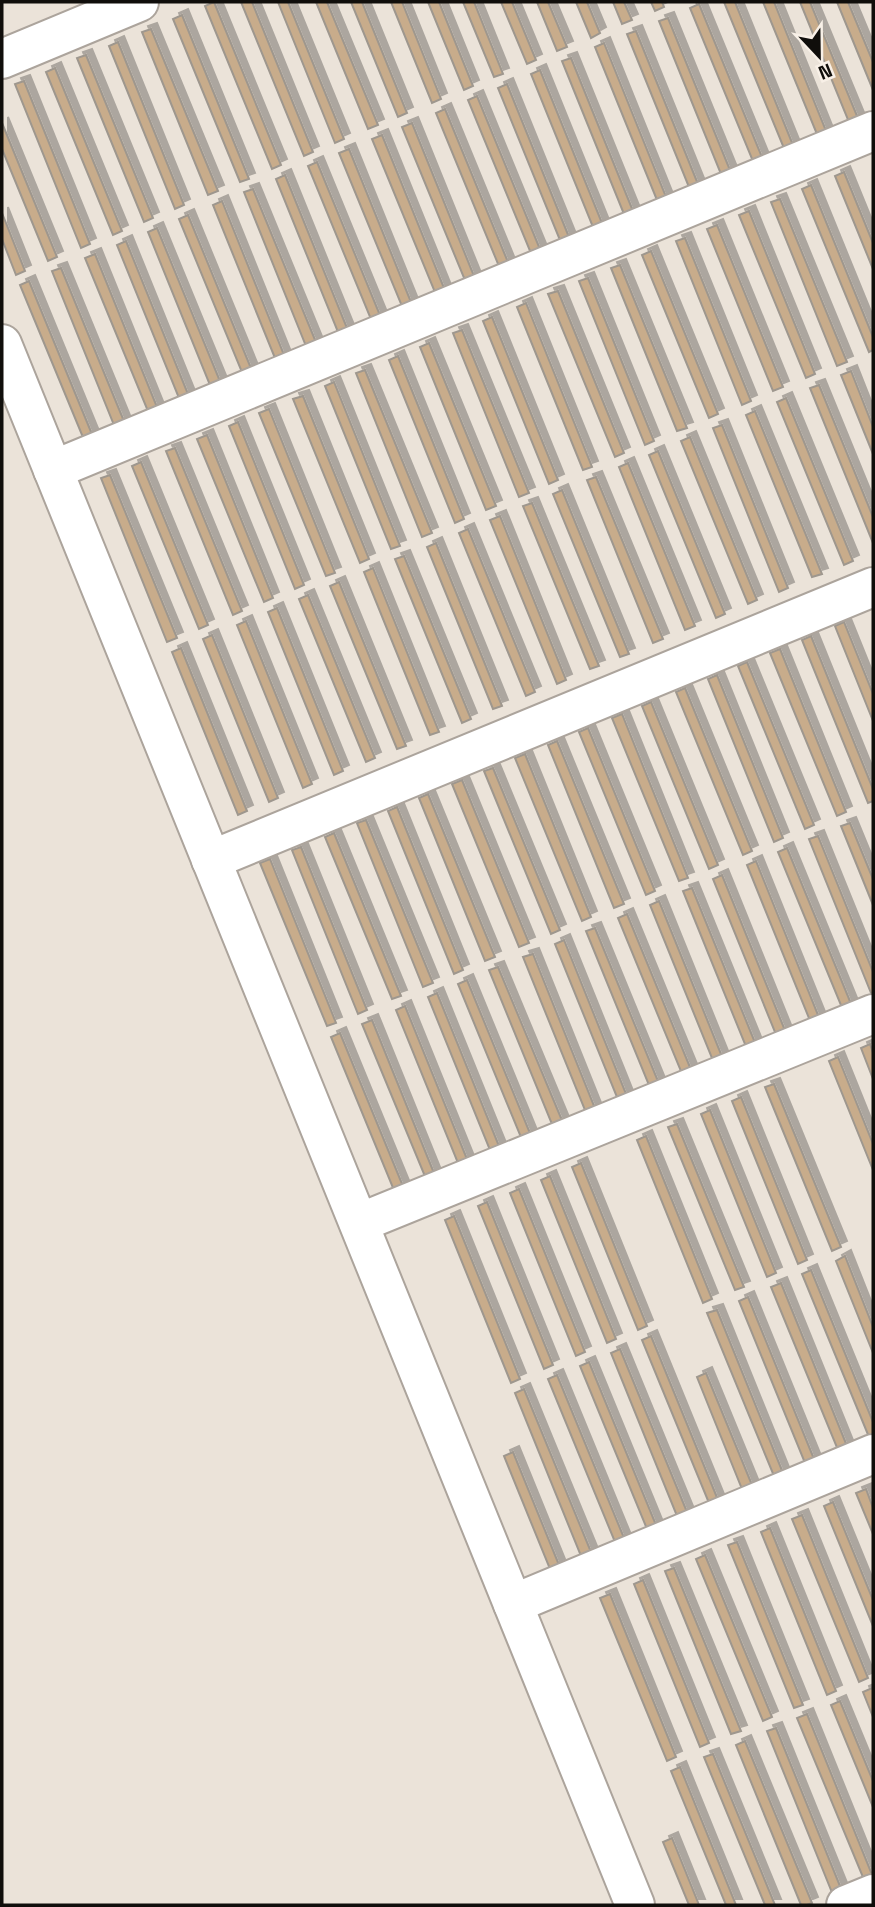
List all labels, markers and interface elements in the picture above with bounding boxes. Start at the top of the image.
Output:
north arrow [784,21,854,91]
text: N [815,57,836,85]

